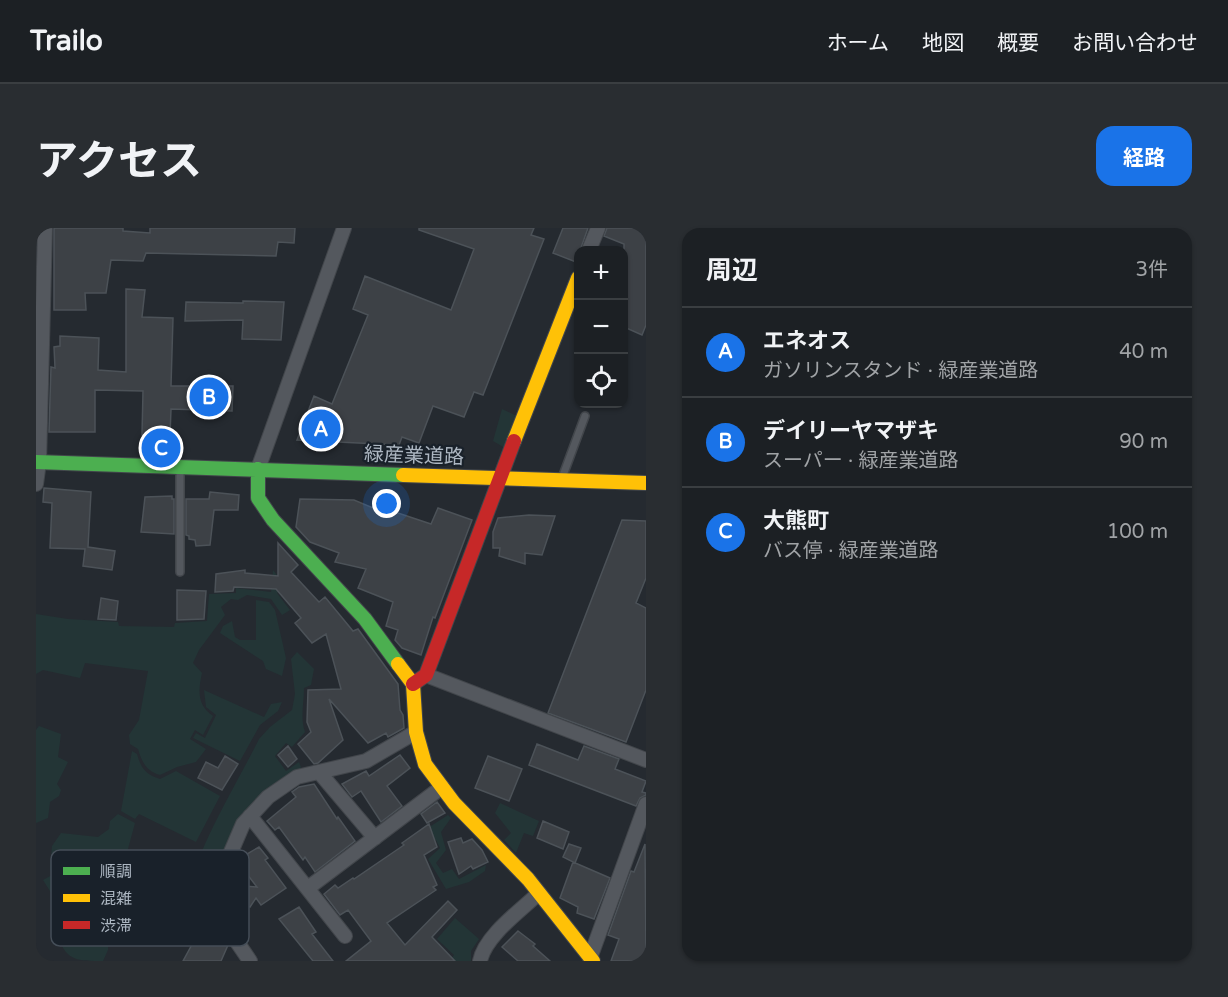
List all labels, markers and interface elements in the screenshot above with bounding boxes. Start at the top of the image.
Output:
text: Trailo [30,24,103,58]
text: ホーム [827,31,889,56]
text: 地図 [922,31,964,56]
text: 概要 [997,31,1039,56]
text: お問い合わせ [1072,31,1198,56]
button: 経路 [1096,126,1192,186]
text: アクセス [36,136,202,187]
map controls [574,246,628,408]
button: + [574,246,628,300]
text: 周辺 [706,255,758,286]
text: 3件 [1135,258,1168,282]
button: − [574,300,628,354]
text: エネオス [763,328,851,354]
text: A [718,340,733,364]
text: 40 m [1119,340,1168,364]
button: locate [574,354,628,408]
text: ガソリンスタンド · 緑産業道路 [763,359,1038,383]
pin: B [190,374,228,420]
pin: A [302,406,340,452]
text: デイリーヤマザキ [763,418,939,444]
pin: C [142,426,180,470]
text: B [719,430,732,454]
text: 90 m [1119,430,1168,454]
street label: 緑産業道路 [364,442,464,470]
text: スーパー · 緑産業道路 [763,449,958,473]
your location [372,489,401,518]
text: 大熊町 [763,508,829,534]
text: C [719,520,732,544]
text: 100 m [1107,520,1168,544]
text: バス停 · 緑産業道路 [763,539,939,563]
legend [51,850,249,946]
text: 順調 [100,862,132,882]
text: 混雑 [100,889,132,909]
text: 渋滞 [100,916,132,936]

